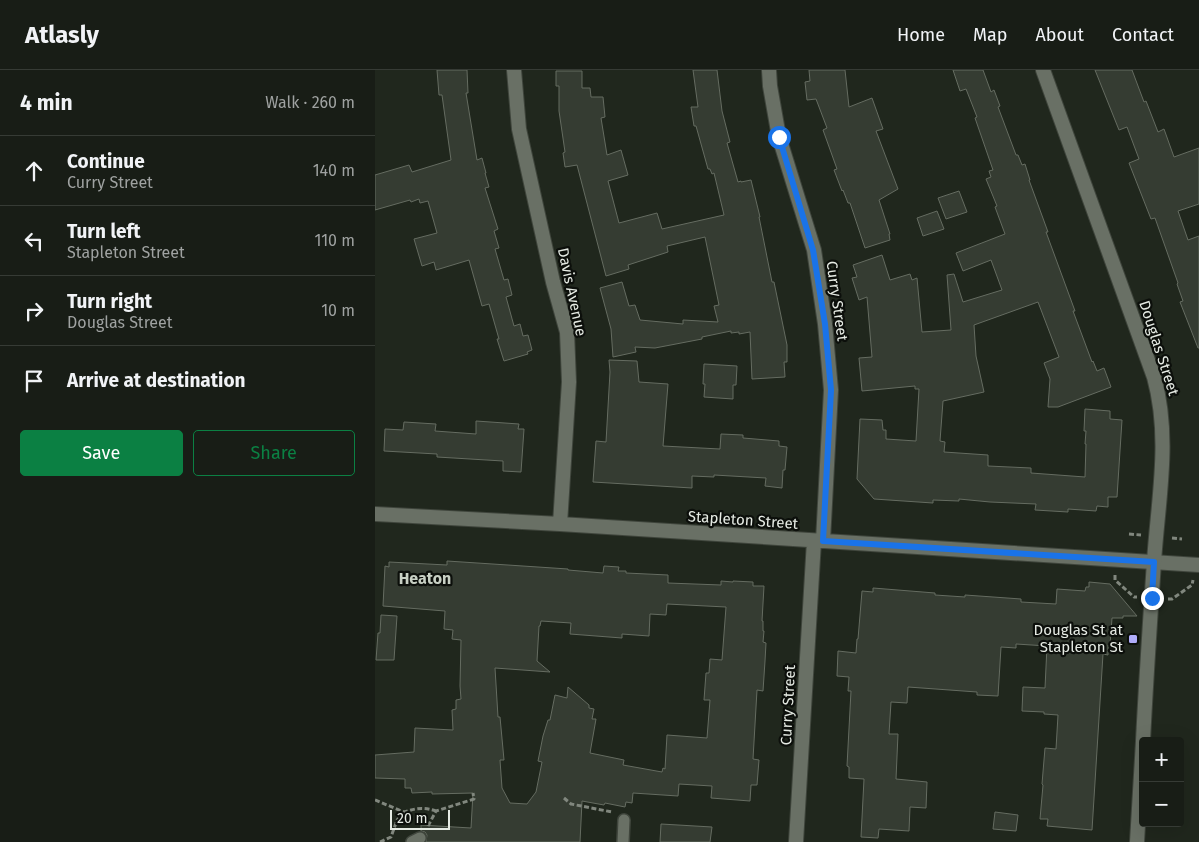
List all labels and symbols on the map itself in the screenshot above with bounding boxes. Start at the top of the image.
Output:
route start [768,126,791,149]
street label: Davis Avenue [554,246,590,338]
street label: Curry Street [822,260,852,343]
street label: Douglas Street [1135,298,1183,398]
street label: Stapleton Street [687,507,799,533]
district label: Heaton [399,569,451,588]
route end [1141,587,1164,610]
place label: Douglas St at Stapleton St [1034,621,1124,656]
marker: Douglas St at Stapleton St [1127,633,1139,645]
street label: Curry Street [777,664,799,746]
scale bar [390,807,450,830]

